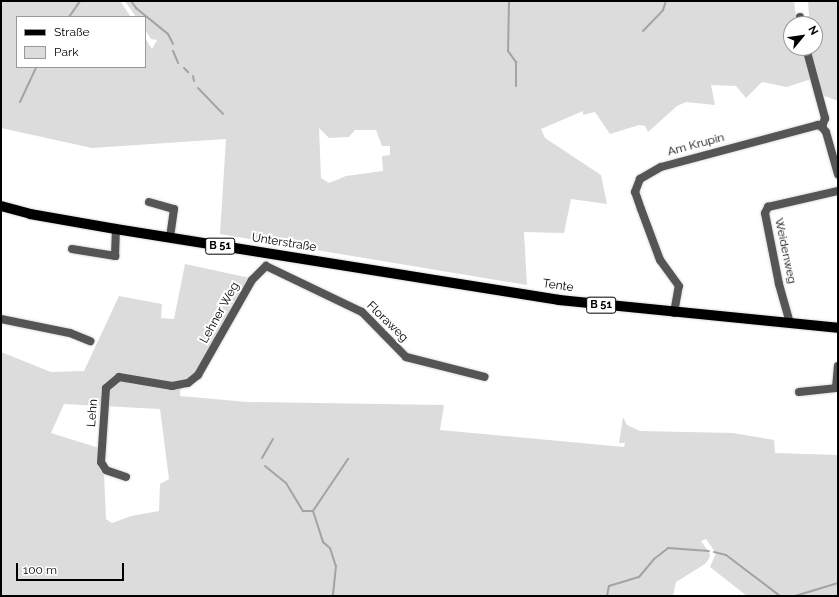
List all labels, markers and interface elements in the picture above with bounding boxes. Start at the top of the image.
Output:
legend [16,16,146,68]
north arrow [783,16,823,56]
text: N [805,24,821,37]
text: Straße [54,25,90,39]
text: Park [54,45,79,59]
street label: Am Krupin [666,131,726,159]
street label: Weidenweg [771,217,799,285]
street label: Unterstraße [251,231,317,255]
road number: B 51 [205,237,235,255]
street label: Tente [542,277,574,295]
street label: Lehner Weg [197,280,243,346]
road number: B 51 [586,296,616,314]
street label: Floraweg [363,299,411,345]
street label: Lehn [85,399,101,427]
scale bar [18,555,126,581]
text: 100 m [23,563,57,577]

